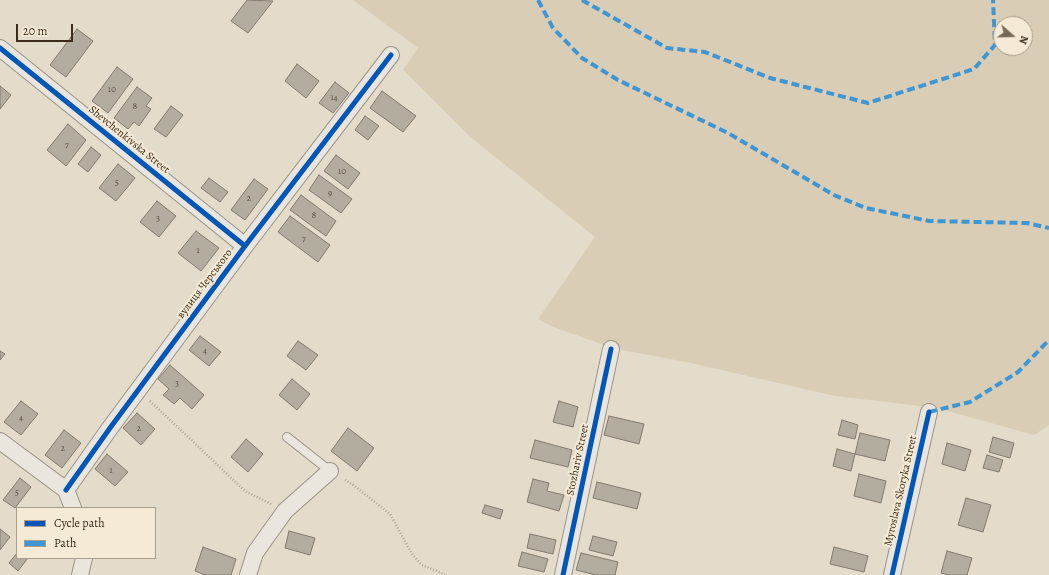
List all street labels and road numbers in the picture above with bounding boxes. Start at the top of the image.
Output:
street label: Shevchenkivska Street [86,103,172,177]
street label: вулиця Черського [175,247,235,321]
street label: Stozhariv Street [564,423,592,497]
street label: Myroslava Skoryka Street [882,434,920,548]

